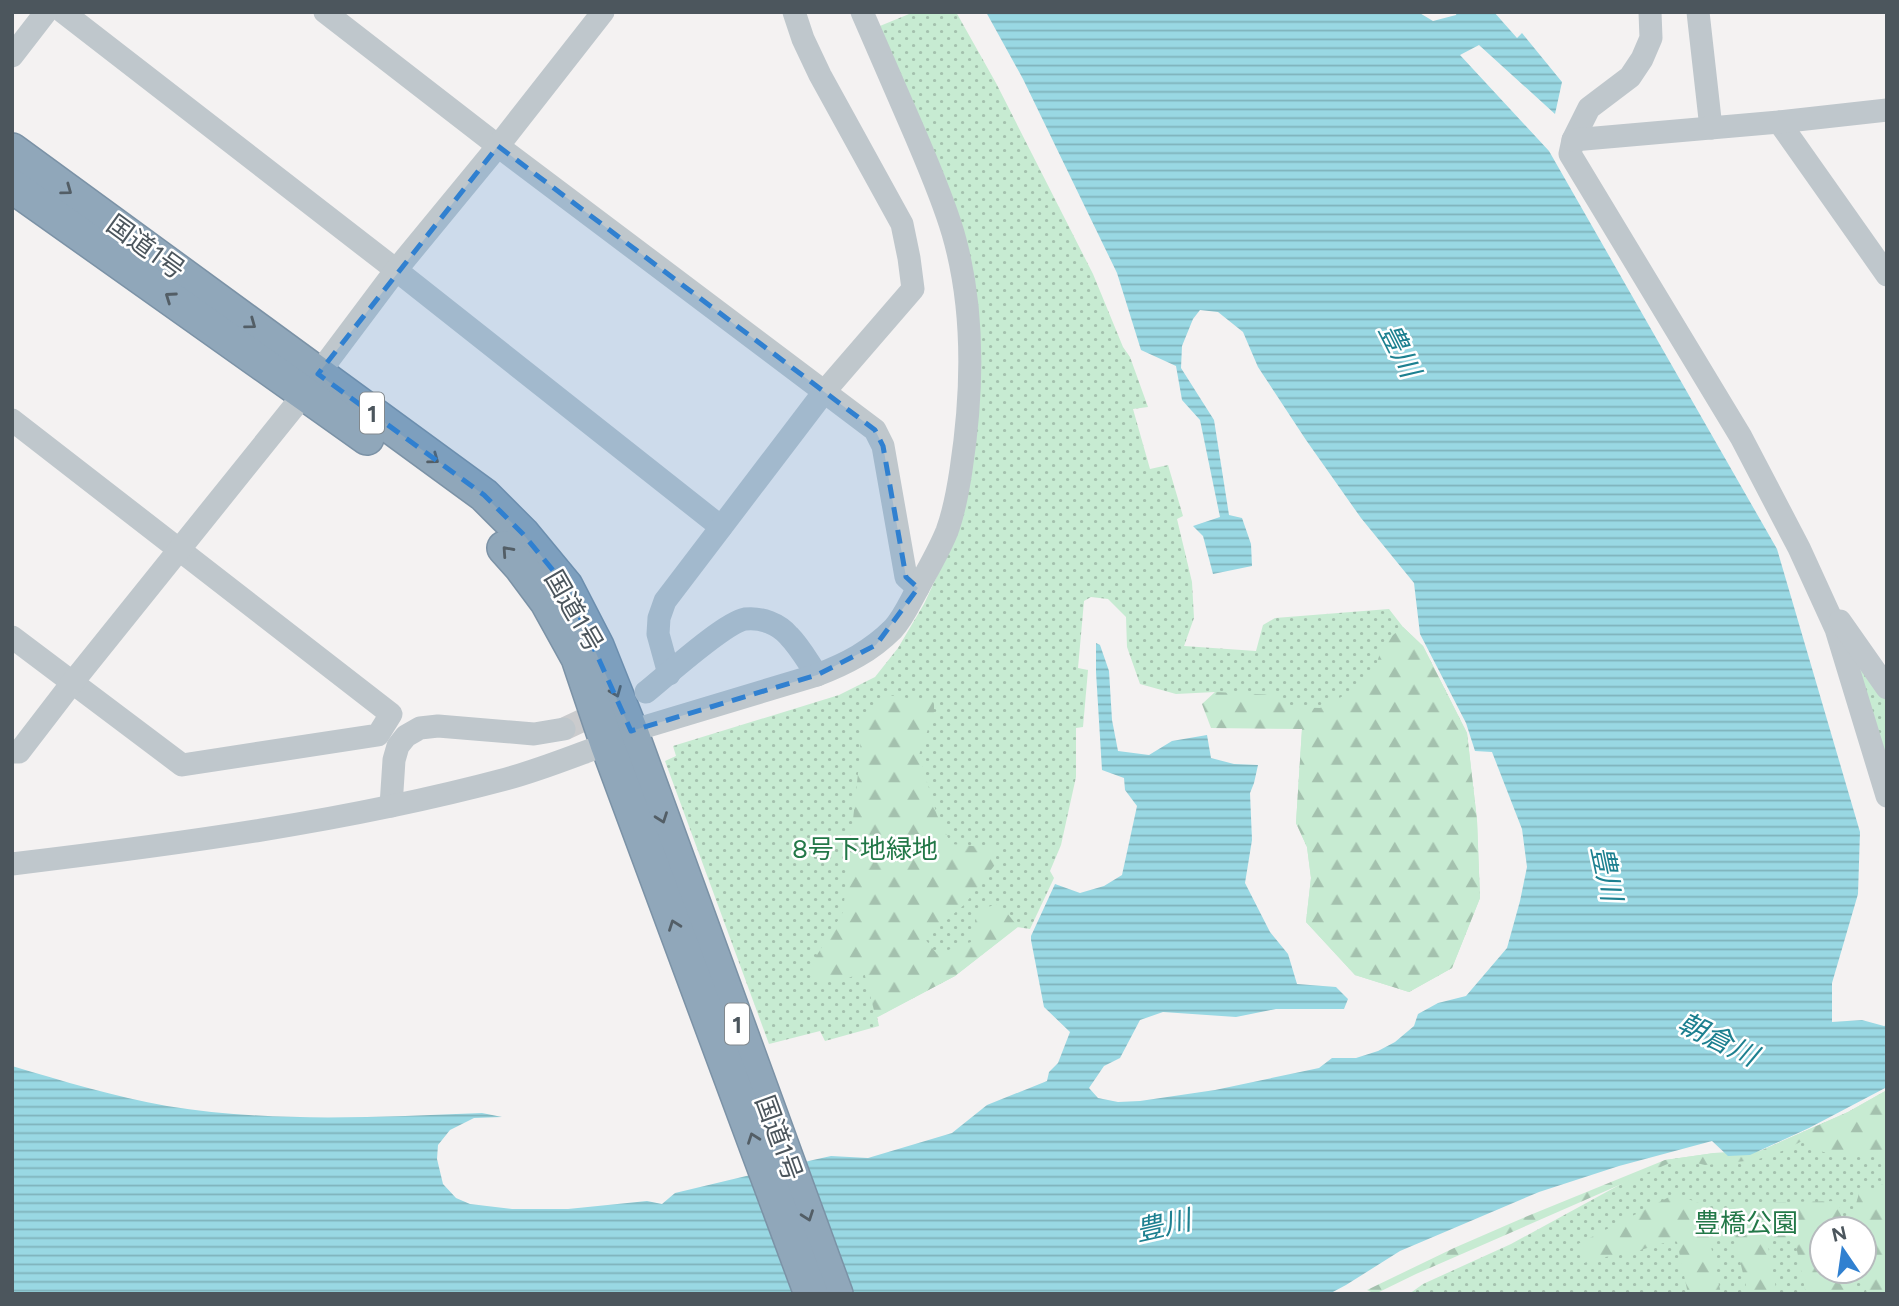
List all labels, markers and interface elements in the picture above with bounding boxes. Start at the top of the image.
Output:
one-way arrow [59,182,72,194]
street label: 国道1号 [101,208,191,286]
one-way arrow [165,293,178,306]
one-way arrow [243,316,256,329]
water label: 豊川 [1372,317,1429,385]
road number: 1 [360,392,384,434]
one-way arrow [427,450,439,463]
one-way arrow [503,546,515,559]
street label: 国道1号 [538,565,610,657]
one-way arrow [607,685,621,697]
one-way arrow [654,812,668,824]
park label: 8号下地緑地 [792,833,938,865]
water label: 豊川 [1585,842,1630,907]
one-way arrow [669,919,683,931]
road number: 1 [725,1004,749,1044]
water label: 朝倉川 [1673,1005,1766,1074]
street label: 国道1号 [749,1091,809,1185]
one-way arrow [748,1132,762,1144]
water label: 豊川 [1132,1201,1197,1248]
park label: 豊橋公園 [1694,1207,1798,1239]
one-way arrow [799,1210,813,1222]
north arrow [1808,1215,1878,1285]
text: N [1830,1221,1849,1247]

